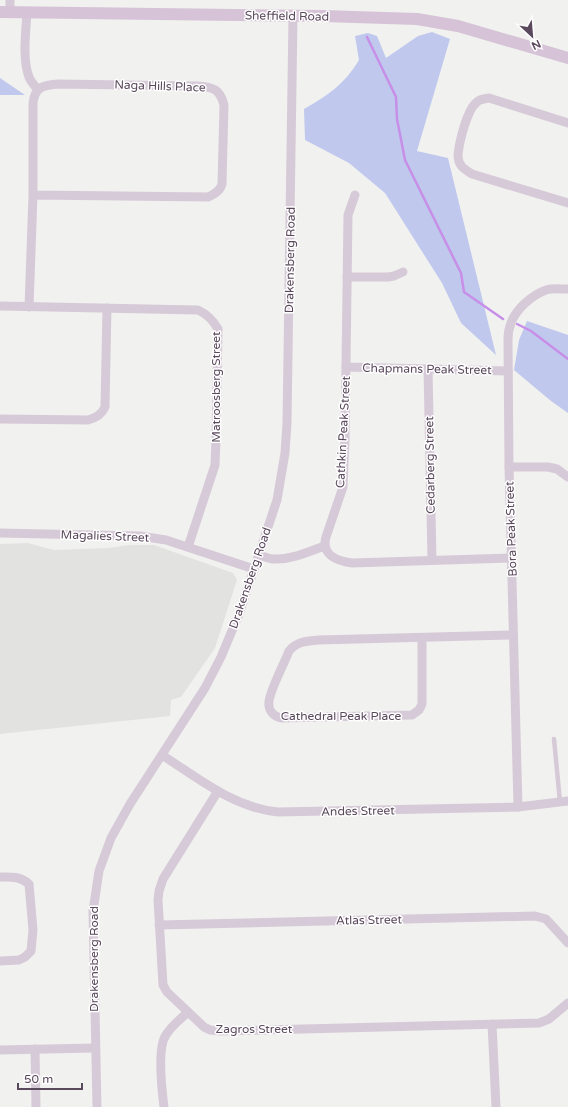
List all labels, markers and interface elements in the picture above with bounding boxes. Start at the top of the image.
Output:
street label: Sheffield Road [245,8,329,24]
north arrow [512,16,552,56]
text: N [529,37,543,52]
street label: Naga Hills Place [114,77,206,95]
street label: Drakensberg Road [282,207,298,313]
street label: Matroosberg Street [209,331,223,443]
street label: Chapmans Peak Street [362,361,492,377]
street label: Cathkin Peak Street [333,375,353,488]
street label: Cedarberg Street [422,416,438,514]
street label: Bora Peak Street [502,481,520,577]
street label: Drakensberg Road [226,526,274,630]
street label: Magalies Street [60,527,150,545]
street label: Cathedral Peak Place [281,709,402,723]
street label: Andes Street [321,803,395,819]
street label: Drakensberg Road [87,906,101,1012]
street label: Atlas Street [336,912,403,928]
street label: Zagros Street [216,1022,293,1036]
scale bar [18,1065,82,1091]
text: 50 m [24,1072,53,1086]

